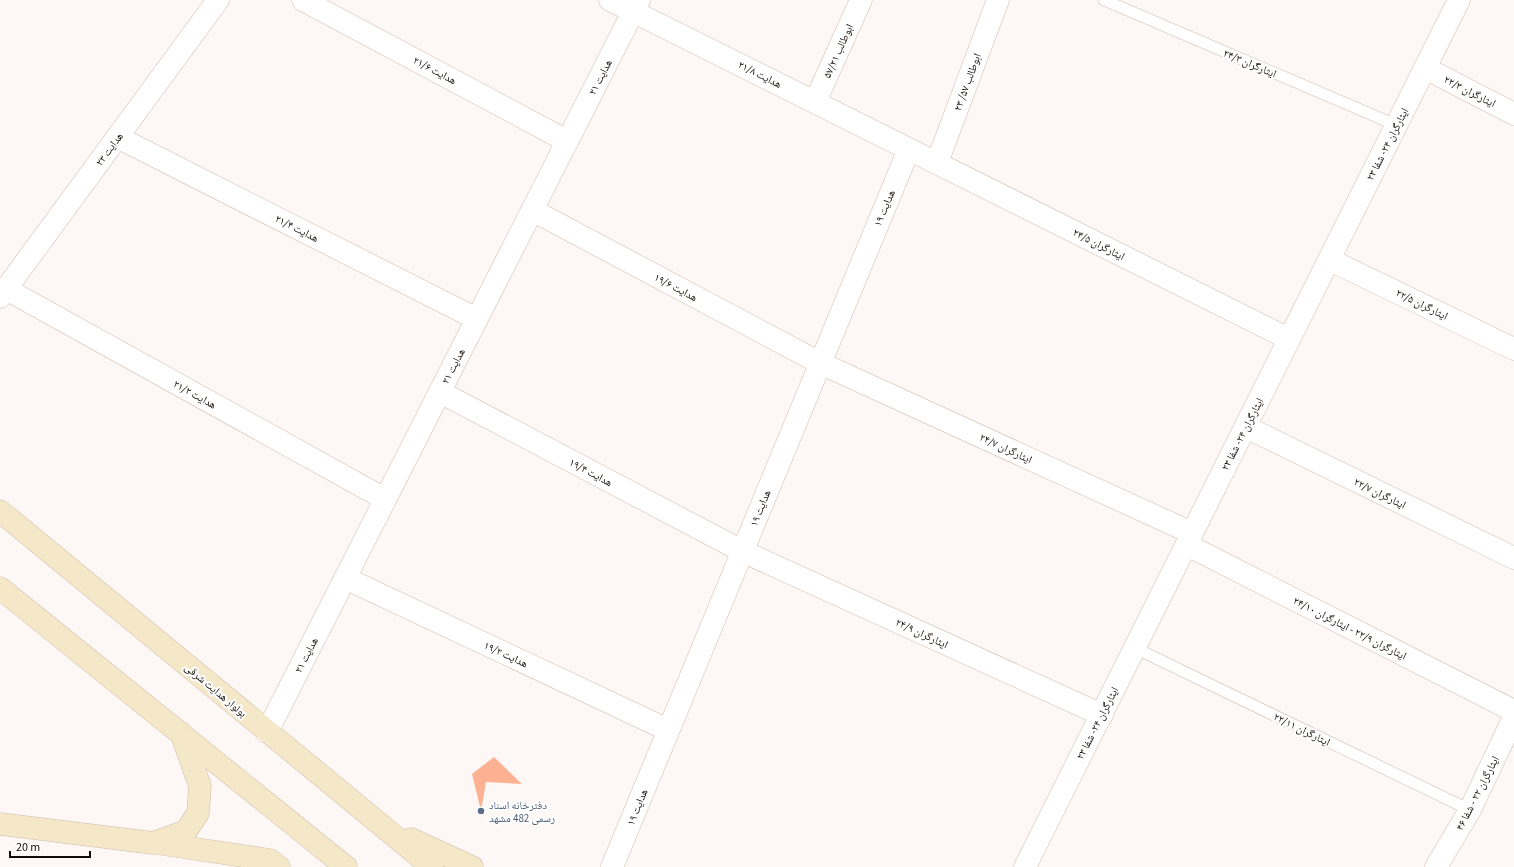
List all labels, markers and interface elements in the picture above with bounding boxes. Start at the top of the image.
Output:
street label: ابوطالب ۵۷/۲۱ [820,22,857,81]
street label: ایثارگران ۲۴/۳ [1221,46,1279,81]
street label: ابوطالب ۵۷/ ۲۳ [950,51,985,113]
street label: هدایت ۲۱/۶ [410,53,459,88]
street label: هدایت ۲۱ [585,56,616,98]
street label: هدایت ۲۱/۸ [735,57,785,92]
street label: ایثارگران ۲۲/۳ [1441,72,1498,111]
street label: ایثارگران ۲۴- شفا ۲۳ [1363,105,1412,183]
street label: هدایت ۲۳ [92,129,127,169]
street label: هدایت ۱۹ [870,187,899,229]
street label: هدایت ۲۱/۴ [272,211,322,246]
street label: ایثارگران ۲۴/۵ [1070,225,1127,264]
street label: هدایت ۱۹/۶ [651,270,700,305]
street label: ایثارگران ۲۲/۵ [1393,285,1450,324]
street label: هدایت ۲۱ [438,345,469,387]
street label: هدایت ۲۱/۲ [171,376,219,413]
street label: ایثارگران ۲۴- شفا ۲۳ [1218,395,1267,473]
street label: ایثارگران ۲۴/۷ [977,430,1034,467]
street label: هدایت ۱۹/۴ [566,455,615,490]
street label: ایثارگران ۲۲/۷ [1351,474,1408,513]
street label: هدایت ۱۹ [746,487,775,529]
street label: ایثارگران ۲۲/۹ - ایثارگران ۲۴/۱۰ [1290,593,1409,664]
street label: ایثارگران ۲۴/۹ [893,615,950,652]
street label: هدایت ۲۱ [291,634,322,676]
street label: هدایت ۱۹/۲ [481,638,531,671]
street label: بولوار هدایت شرقی [181,660,250,721]
street label: ایثارگران ۲۴- شفا ۲۳ [1073,684,1122,762]
street label: ایثارگران ۲۲/۱۱ [1271,709,1333,750]
street label: ایثارگران ۲۲ - شفا ۴۶ [1452,753,1503,833]
street label: هدایت ۱۹ [623,786,652,828]
place label: دفترخانه اسناد رسمی 482 مشهد [489,798,555,826]
marker: دفترخانه اسناد رسمی 482 مشهد [476,806,486,816]
scale bar [10,833,90,859]
text: 20 m [16,839,40,856]

